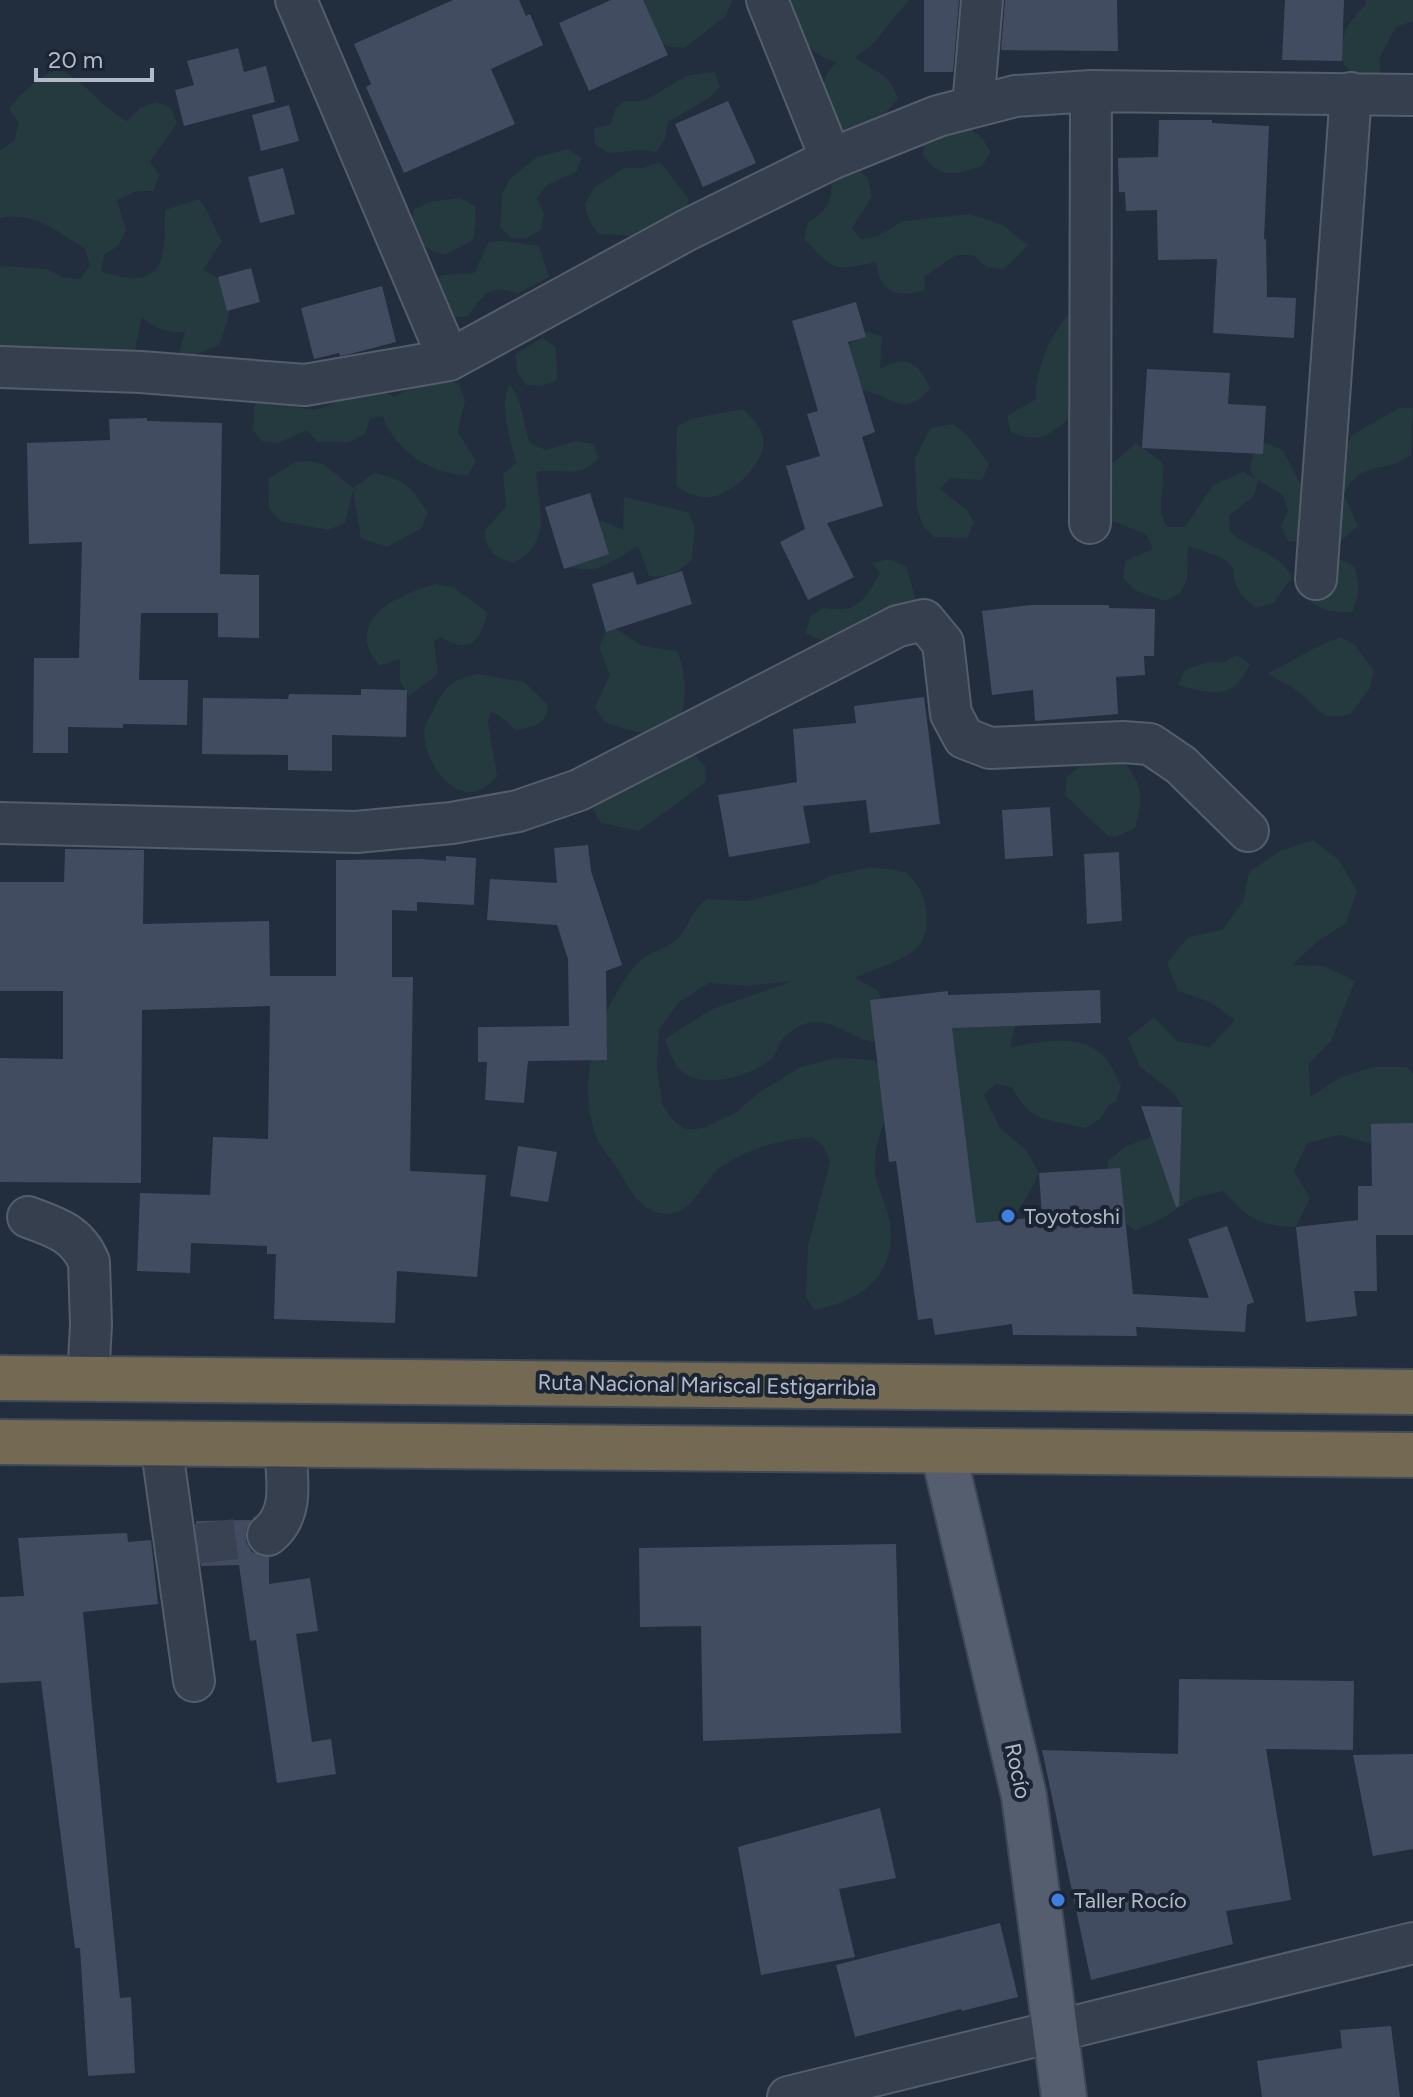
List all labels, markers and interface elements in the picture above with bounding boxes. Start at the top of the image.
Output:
scale bar [36,32,152,82]
text: 20 m [48,45,103,74]
place label: Toyotoshi [1024,1203,1120,1230]
marker: Toyotoshi [999,1207,1017,1225]
street label: Ruta Nacional Mariscal Estigarribia [537,1369,877,1401]
street label: Rocío [999,1741,1037,1801]
place label: Taller Rocío [1074,1887,1187,1914]
marker: Taller Rocío [1049,1891,1067,1909]

